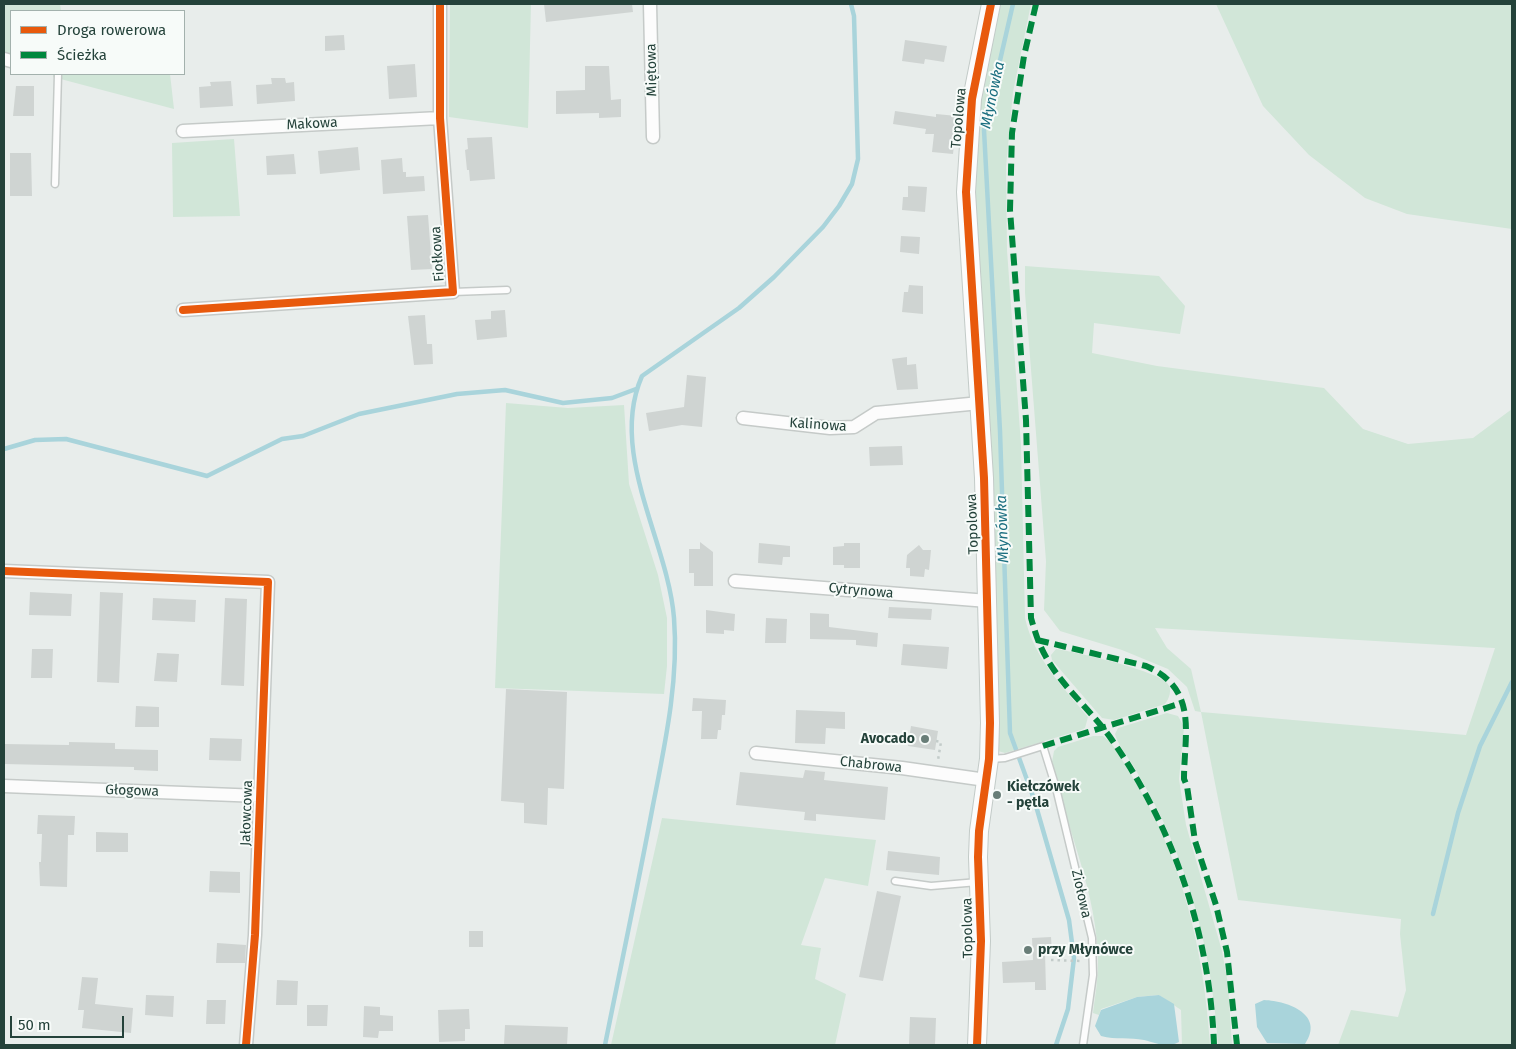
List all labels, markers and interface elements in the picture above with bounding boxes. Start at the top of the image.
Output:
legend [10,10,185,75]
text: Droga rowerowa [57,21,166,39]
street label: Miętowa [643,43,661,97]
text: Ścieżka [57,46,107,64]
water label: Młynówka [977,60,1009,130]
street label: Topolowa [948,87,970,149]
street label: Makowa [286,114,338,134]
street label: Fiołkowa [428,226,448,282]
street label: Kalinowa [789,415,847,435]
street label: Topolowa [964,493,982,555]
water label: Młynówka [993,495,1013,563]
street label: Cytrynowa [828,580,894,602]
place label: Avocado [861,731,915,747]
marker: Avocado [919,733,931,745]
street label: Chabrowa [839,753,903,777]
place label: Kiełczówek - pętla [1007,779,1079,812]
street label: Jałowcowa [237,780,257,846]
street label: Głogowa [105,782,159,800]
marker: Kiełczówek - pętla [991,789,1003,801]
street label: Ziołowa [1067,868,1095,920]
street label: Topolowa [959,897,977,959]
place label: przy Młynówce [1038,942,1133,958]
marker: przy Młynówce [1022,944,1034,956]
scale bar [12,1006,126,1038]
text: 50 m [18,1016,51,1034]

